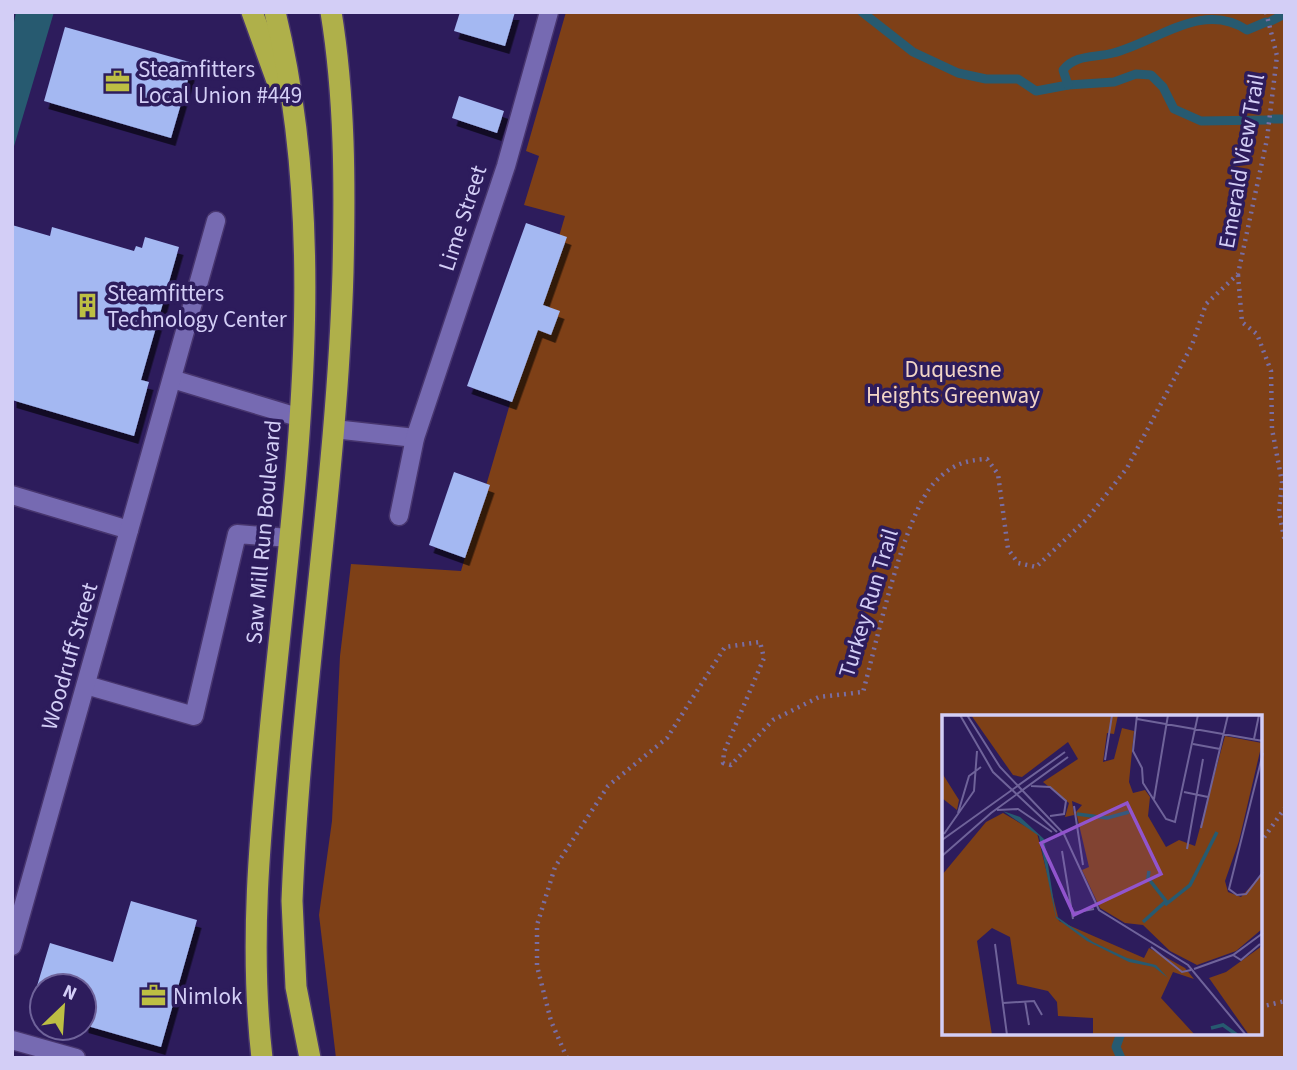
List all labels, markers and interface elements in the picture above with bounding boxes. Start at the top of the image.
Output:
place label: Steamfitters Local Union #449 [138,53,302,112]
office icon: Steamfitters Local Union #449 [104,68,132,96]
street label: Emerald View Trail [1210,71,1273,251]
street label: Lime Street [430,161,495,275]
place label: Steamfitters Technology Center [107,277,288,336]
building icon: Steamfitters Technology Center [73,292,101,320]
park label: Duquesne Heights Greenway [866,353,1040,412]
street label: Saw Mill Run Boulevard [237,419,290,645]
street label: Turkey Run Trail [830,525,907,682]
street label: Woodruff Street [33,578,106,734]
inset map [942,715,1262,1035]
north arrow [28,972,98,1042]
text: N [58,978,81,1008]
place label: Nimlok [173,980,243,1013]
office icon: Nimlok [139,982,167,1010]

